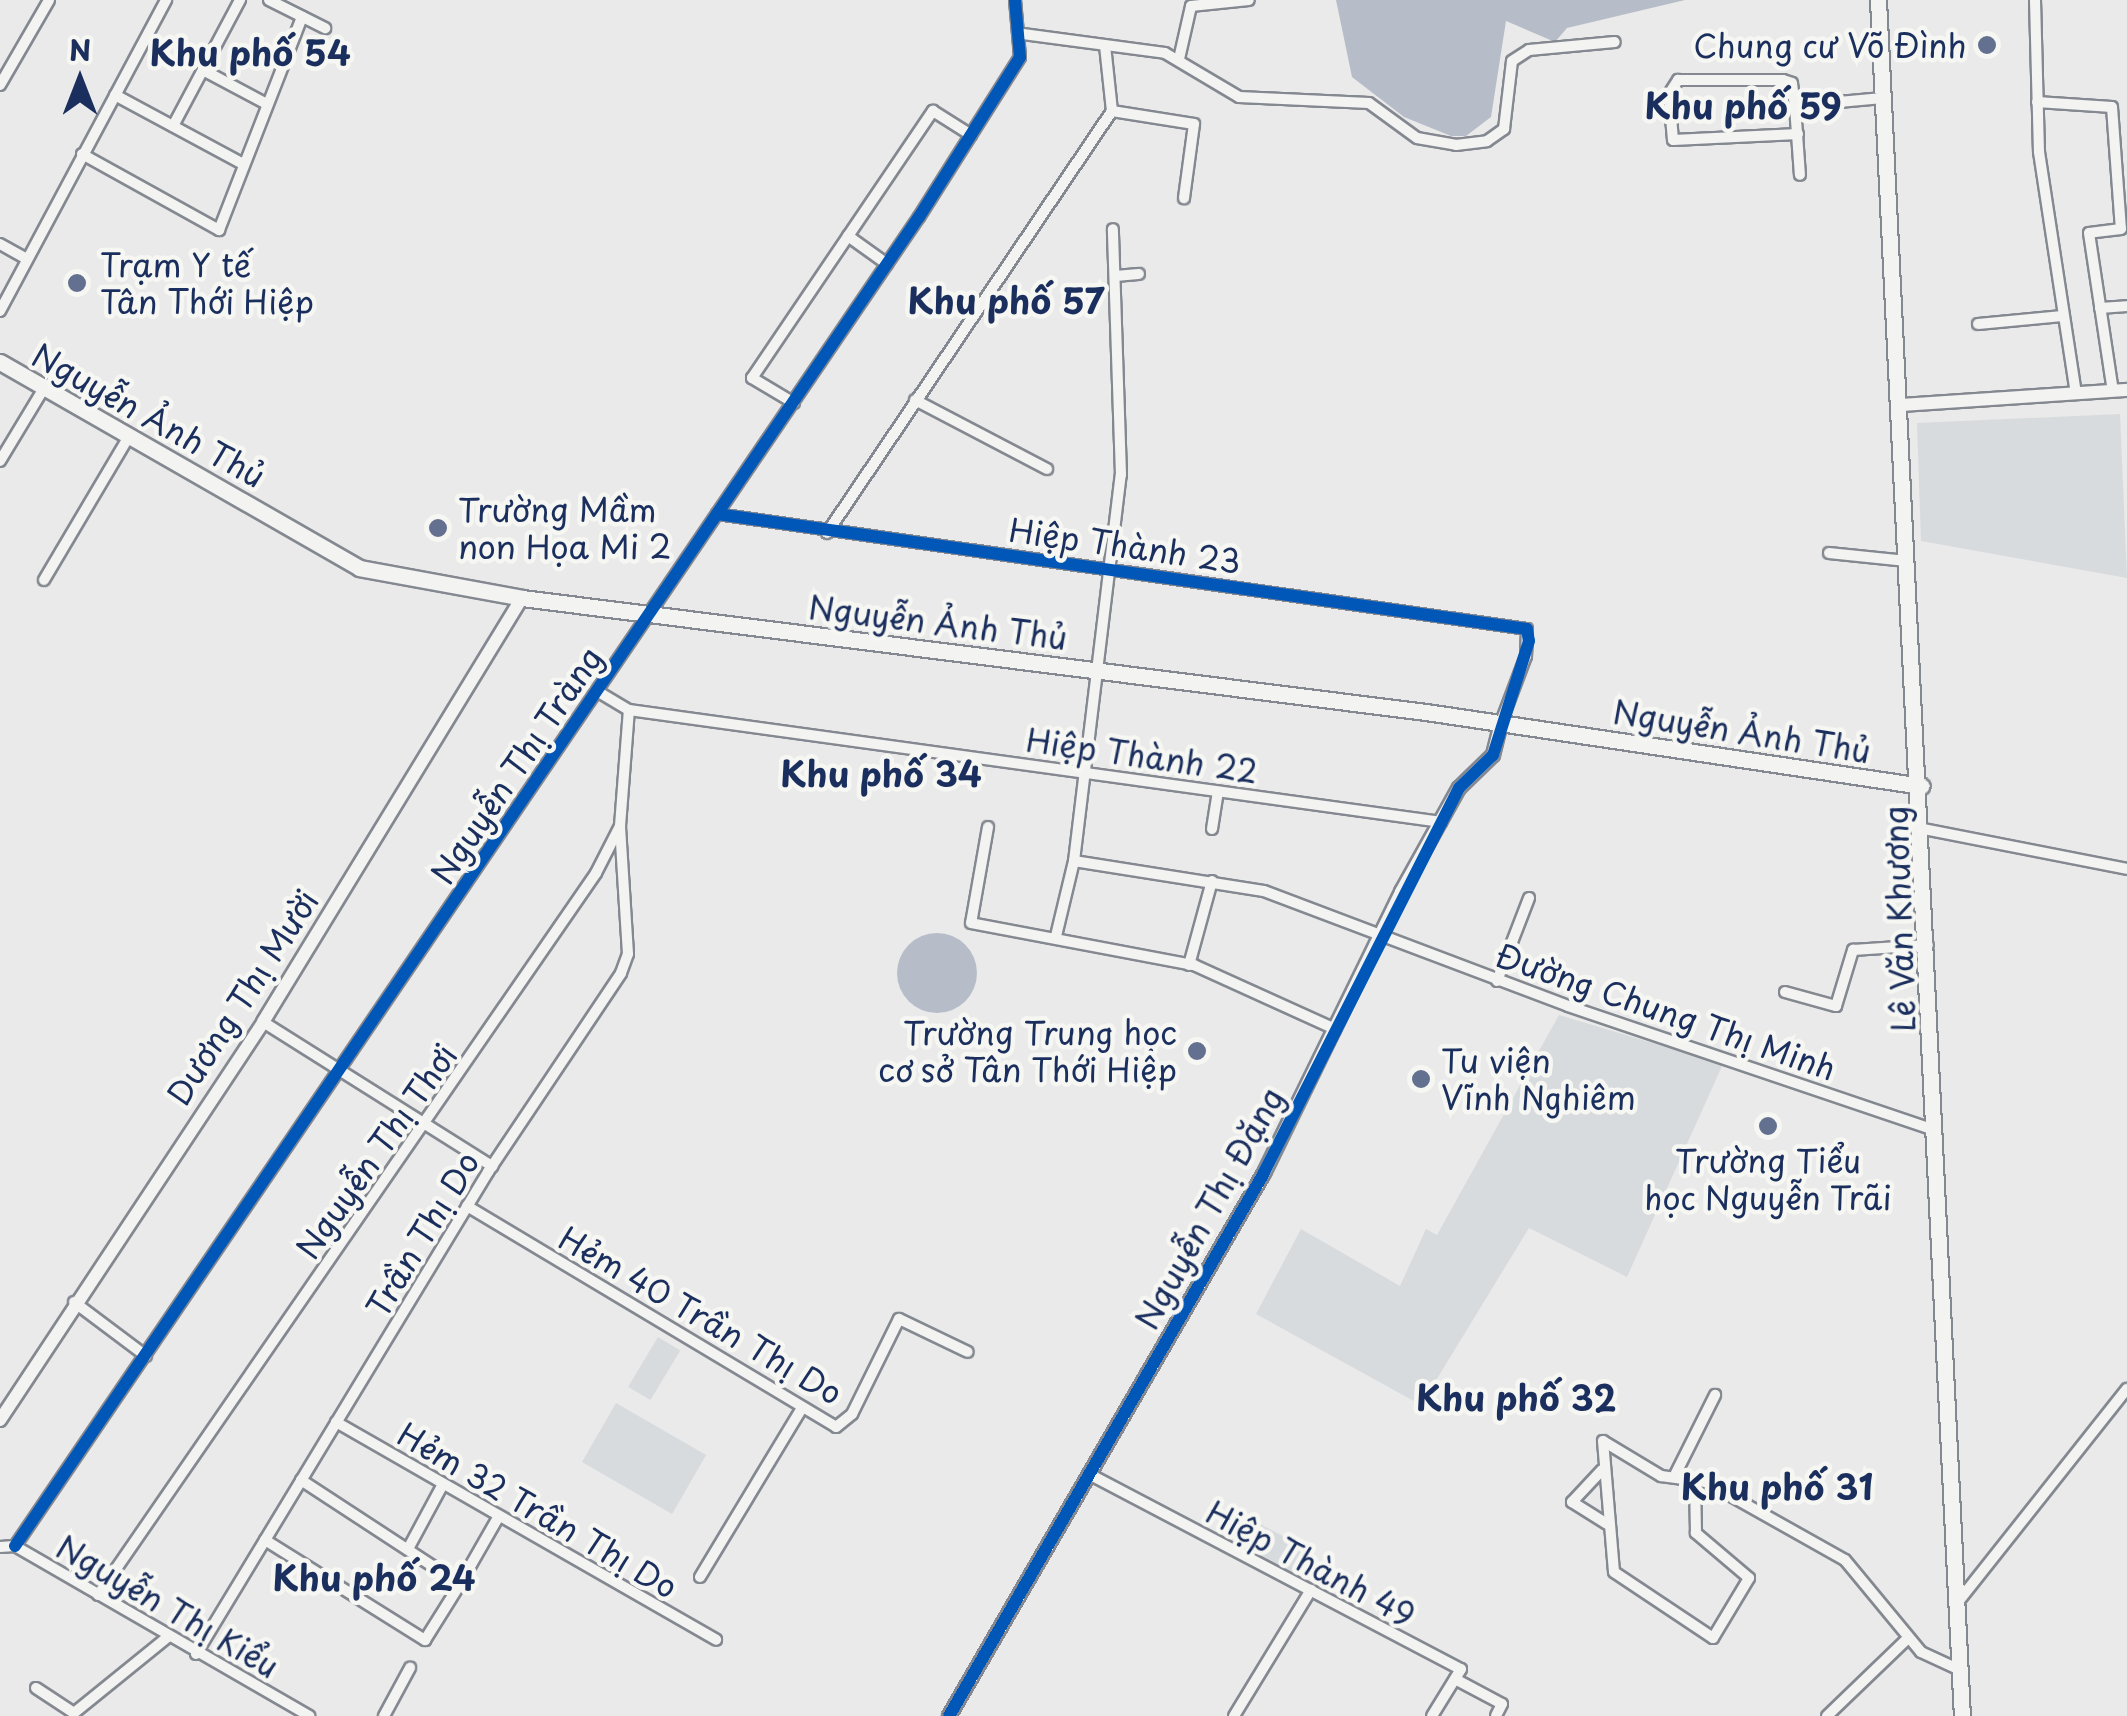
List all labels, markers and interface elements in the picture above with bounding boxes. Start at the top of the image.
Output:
place label: Chung cư Võ Đình [1690,26,1967,64]
text: N [69,28,91,71]
north arrow [30,30,130,130]
district label: Khu phố 54 [149,31,351,73]
marker: Chung cư Võ Đình [1976,34,1998,56]
district label: Khu phố 59 [1644,84,1842,126]
place label: Trạm Y tế Tân Thới Hiệp [100,246,314,321]
marker: Trạm Y tế Tân Thới Hiệp [64,270,90,296]
district label: Khu phố 57 [907,279,1105,321]
street label: Nguyễn Ảnh Thủ [26,335,272,495]
place label: Trường Mầm non Họa Mi 2 [458,491,671,566]
street label: Hiệp Thành 23 [1007,510,1243,580]
marker: Trường Mầm non Họa Mi 2 [427,517,449,539]
street label: Nguyễn Ảnh Thủ [807,587,1069,657]
street label: Nguyễn Thị Tràng [422,639,610,891]
street label: Nguyễn Ảnh Thủ [1611,692,1873,770]
street label: Hiệp Thành 22 [1024,720,1260,790]
district label: Khu phố 34 [780,752,982,794]
street label: Lê Văn Khương [1876,803,1922,1035]
street label: Dương Thị Mười [158,883,326,1111]
street label: Đường Chung Thị Minh [1490,935,1842,1087]
place label: Trường Trung học cơ sở Tân Thới Hiệp [875,1014,1177,1089]
street label: Nguyễn Thị Thơi [288,1036,464,1266]
marker: Trường Trung học cơ sở Tân Thới Hiệp [1186,1040,1208,1062]
place label: Tu viện Vĩnh Nghiêm [1441,1042,1637,1117]
marker: Tu viện Vĩnh Nghiêm [1410,1068,1432,1090]
street label: Nguyễn Thị Đặng [1126,1080,1292,1336]
marker: Trường Tiểu học Nguyễn Trãi [1757,1115,1779,1137]
place label: Trường Tiểu học Nguyễn Trãi [1641,1142,1895,1217]
street label: Trần Thị Do [358,1145,486,1323]
street label: Hẻm 40 Trần Thị Do [552,1218,850,1412]
district label: Khu phố 32 [1415,1376,1617,1418]
street label: Hẻm 32 Trần Thị Do [390,1414,686,1606]
district label: Khu phố 31 [1680,1465,1874,1507]
street label: Hiệp Thành 49 [1201,1492,1421,1634]
street label: Nguyễn Thị Kiểu [49,1526,287,1686]
district label: Khu phố 24 [273,1556,475,1598]

